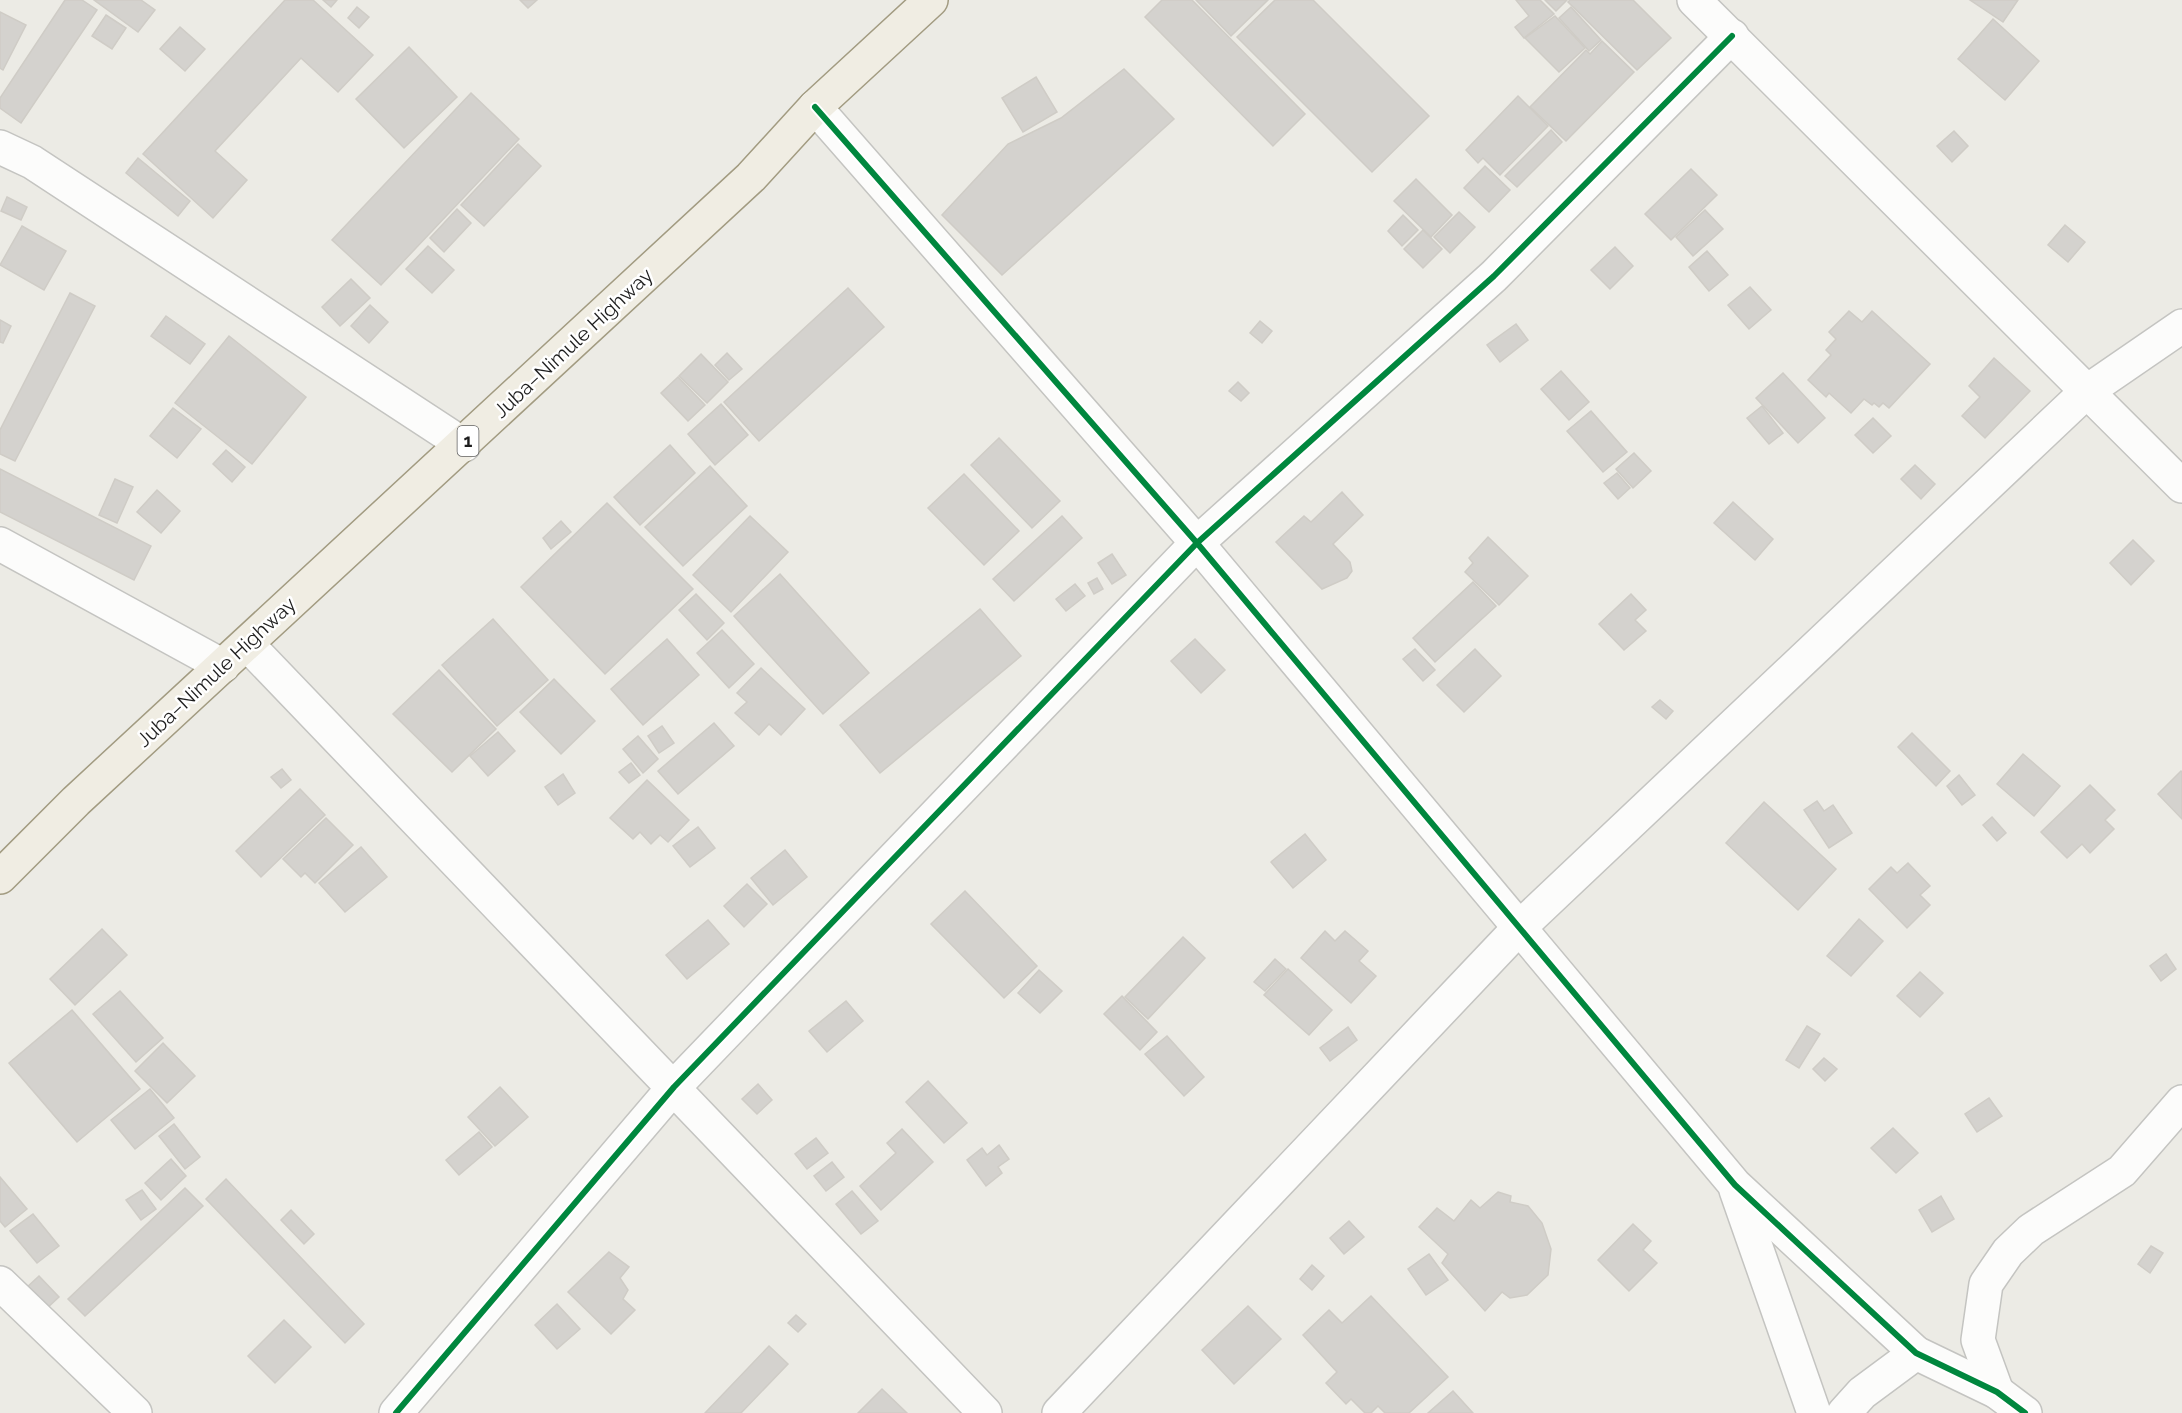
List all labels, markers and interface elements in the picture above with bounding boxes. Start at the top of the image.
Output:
street label: Juba–Nimule Highway [488,263,658,423]
road number: 1 [458,426,478,456]
street label: Juba–Nimule Highway [131,592,301,752]

